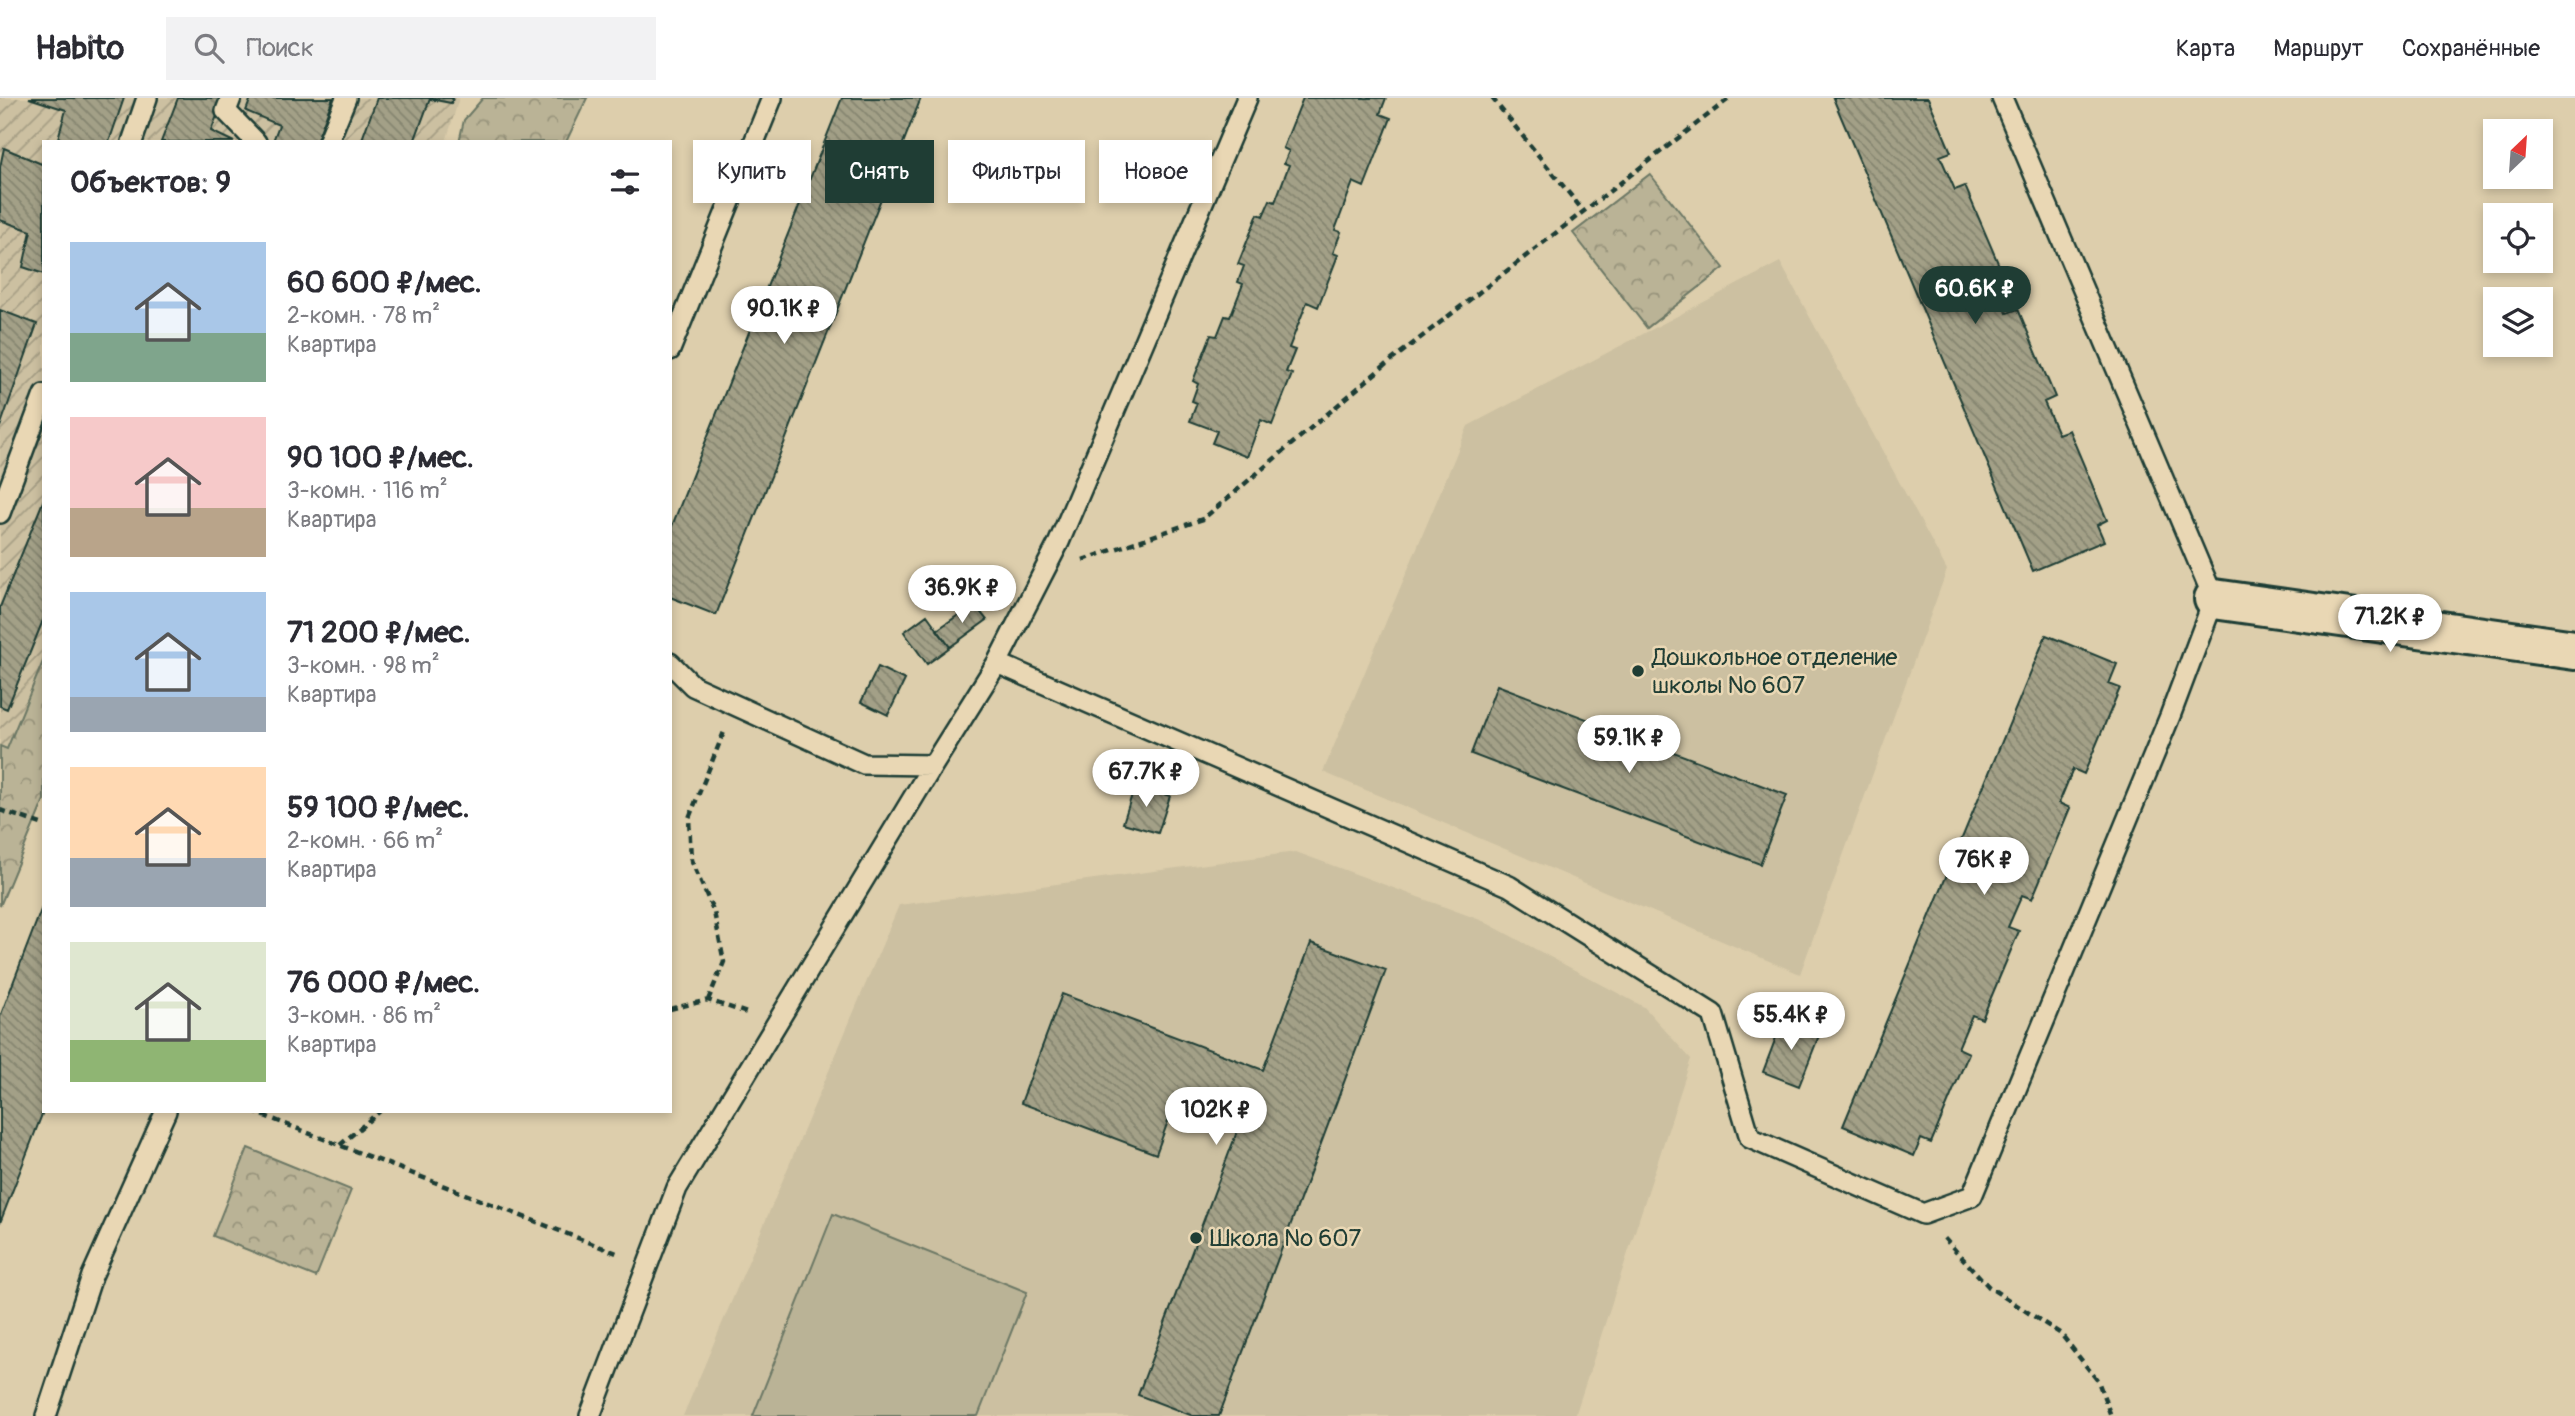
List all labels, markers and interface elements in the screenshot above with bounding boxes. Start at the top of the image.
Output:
search box [166,17,656,80]
text: Habito [35,28,124,69]
icon: search [190,29,228,67]
text: Поиск [246,32,314,64]
text: Карта [2176,34,2235,63]
text: Маршрут [2273,34,2364,63]
text: Сохранённые [2402,34,2540,63]
north arrow [2483,119,2553,189]
map controls [2483,119,2553,357]
chip: Купить [693,140,811,203]
chip: Снять [825,140,934,203]
chip: Фильтры [948,140,1085,203]
chip: Новое [1099,140,1212,203]
icon: filters [606,163,644,201]
text: Объектов: 9 [70,164,231,201]
button: locate [2483,203,2553,273]
text: 60 600 ₽/мес. [287,264,482,301]
pin: 60.6K ₽ [1910,266,2040,326]
icon: home [126,270,210,354]
text: 60.6K ₽ [1935,274,2015,303]
pin: 90.1K ₽ [719,286,849,346]
button: layers [2483,287,2553,357]
text: 90.1K ₽ [747,294,821,323]
text: 2-комн. · 78 m² [287,301,440,330]
text: Квартира [287,330,376,359]
text: 90 100 ₽/мес. [287,439,474,476]
icon: home [126,445,210,529]
text: 3-комн. · 116 m² [287,476,448,505]
text: Квартира [287,505,376,534]
pin: 36.9K ₽ [897,566,1027,625]
text: 36.9K ₽ [924,573,1000,602]
pin: 71.2K ₽ [2325,594,2455,654]
text: 71.2K ₽ [2354,602,2426,631]
text: 71 200 ₽/мес. [287,614,471,651]
icon: home [126,620,210,704]
place label: Дошкольное отделение школы № 607 [1651,643,1897,700]
text: 3-комн. · 98 m² [287,651,440,680]
marker: Дошкольное отделение школы № 607 [1630,663,1646,679]
text: Квартира [287,680,376,709]
pin: 59.1K ₽ [1564,716,1694,775]
text: 59.1K ₽ [1593,723,1665,752]
pin: 67.7K ₽ [1081,750,1211,809]
text: 67.7K ₽ [1108,757,1184,786]
text: 59 100 ₽/мес. [287,789,470,826]
icon: home [126,795,210,879]
text: 2-комн. · 66 m² [287,826,443,855]
pin: 76K ₽ [1935,838,2033,897]
text: 76K ₽ [1955,845,2013,874]
text: Квартира [287,855,376,884]
text: 76 000 ₽/мес. [287,964,480,1001]
icon: home [126,970,210,1054]
pin: 55.4K ₽ [1726,992,1856,1052]
text: 55.4K ₽ [1753,1000,1829,1029]
text: 3-комн. · 86 m² [287,1001,441,1030]
text: Квартира [287,1030,376,1059]
pin: 102K ₽ [1159,1088,1273,1147]
text: 102K ₽ [1181,1095,1251,1124]
place label: Школа № 607 [1210,1224,1362,1253]
marker: Школа № 607 [1188,1230,1204,1246]

